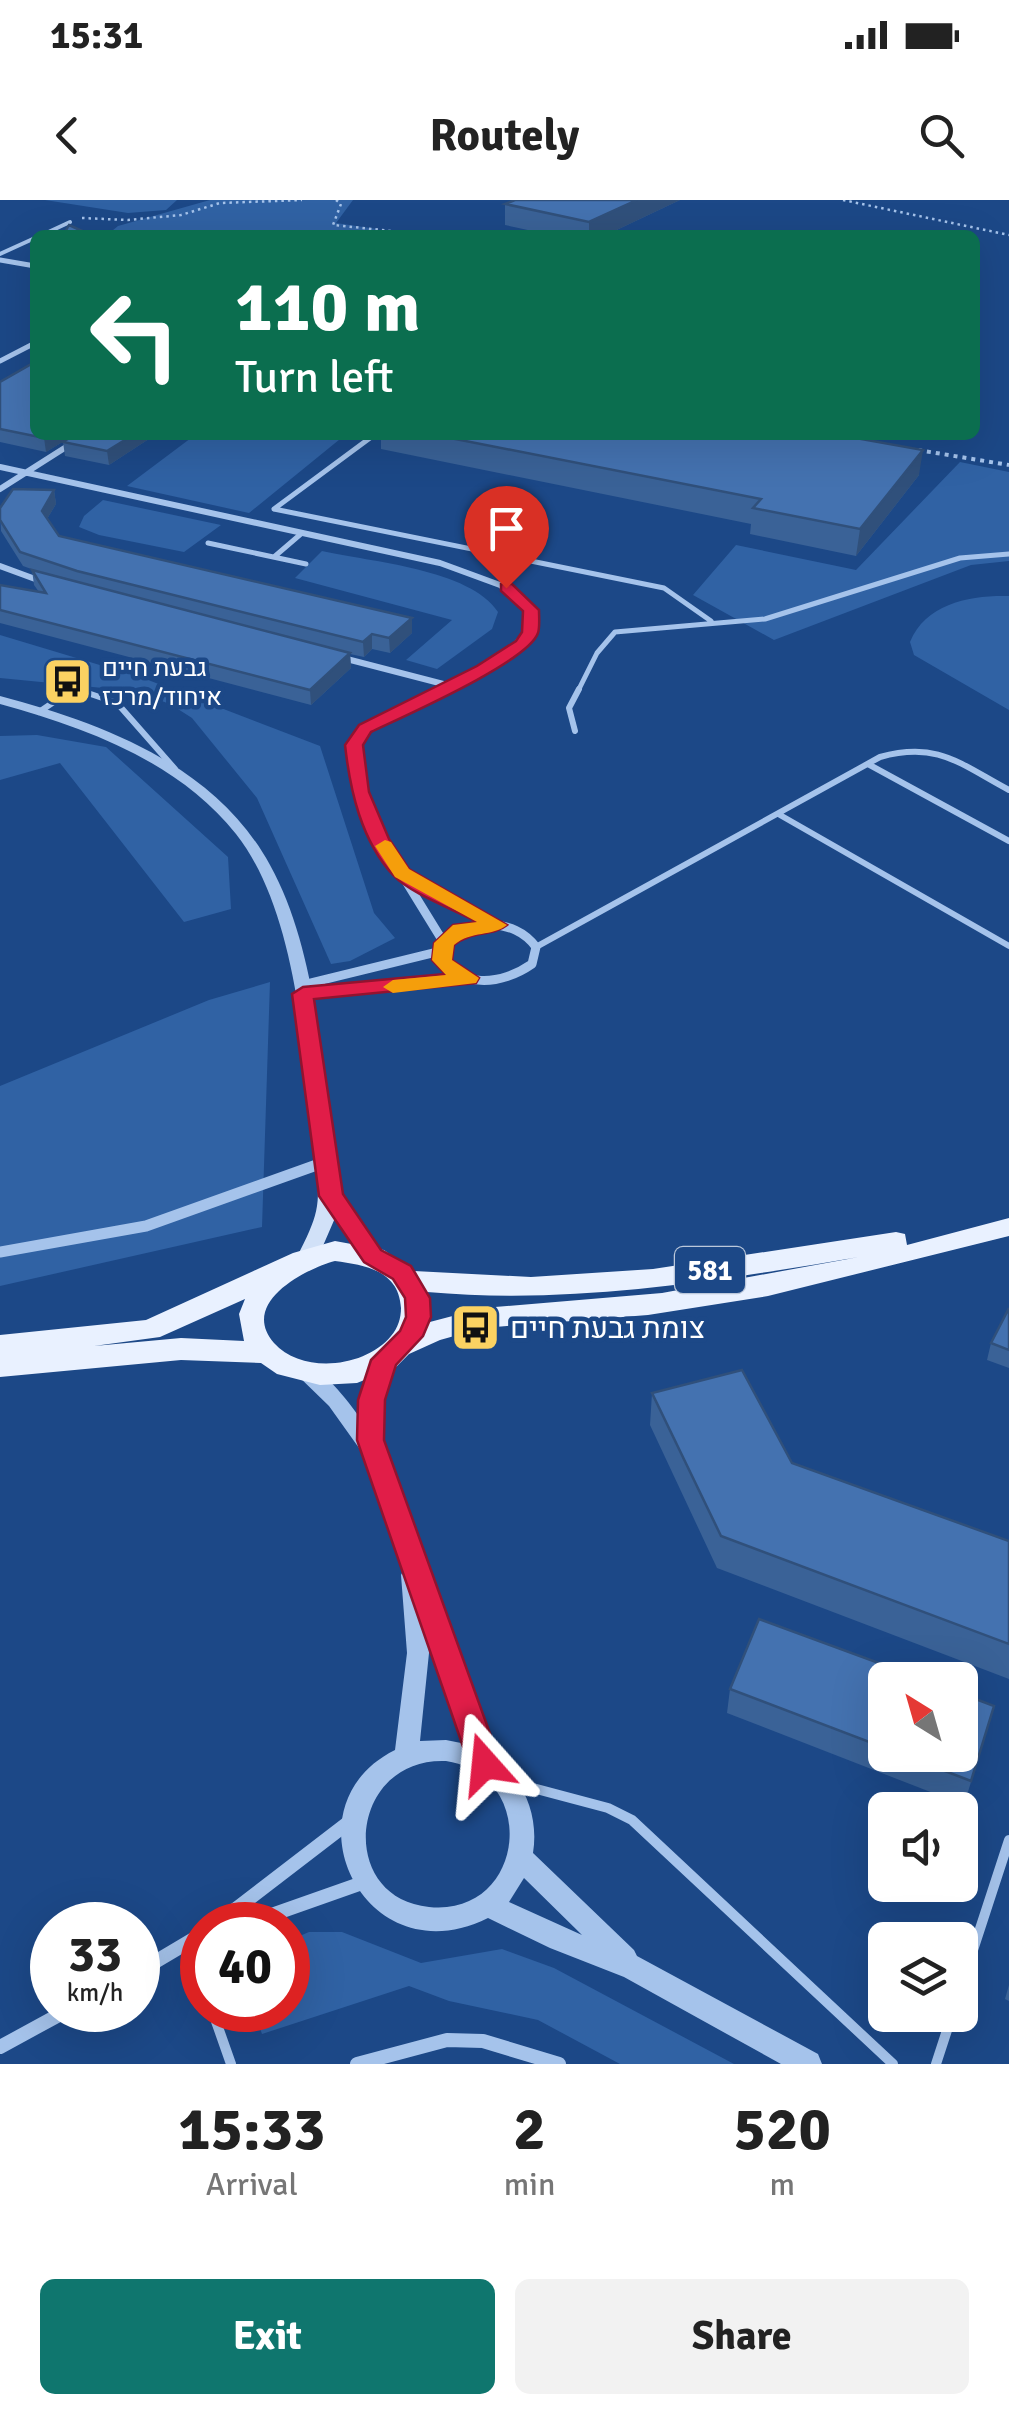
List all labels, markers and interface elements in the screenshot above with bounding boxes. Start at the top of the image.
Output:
text: 15:31 [50,12,143,59]
icon: back [40,108,95,163]
text: Routely [430,108,579,163]
icon: search [914,108,969,163]
text: 110 m [235,264,420,350]
icon: left [70,270,200,400]
text: Turn left [235,350,394,405]
pin [464,486,549,589]
icon: arrive [479,501,534,556]
place label: גבעת חיים איחוד/מרכז [102,652,222,712]
bus stop icon: גבעת חיים איחוד/מרכז [41,655,93,707]
road number: 581 [675,1247,745,1293]
bus stop icon: צומת גבעת חיים [449,1302,501,1354]
place label: צומת גבעת חיים [510,1310,705,1347]
north arrow [868,1662,978,1772]
map controls [868,1662,978,2032]
position arrow [433,1712,537,1816]
button: sound [868,1792,978,1902]
speed limit sign: 40 [180,1902,310,2032]
button: layers [868,1922,978,2032]
text: 33 [68,1924,122,1986]
text: km/h [67,1977,123,2008]
text: 15:33 [178,2093,326,2167]
text: 2 [513,2093,546,2167]
text: 520 [734,2093,831,2167]
text: Arrival [206,2165,298,2204]
text: min [504,2165,555,2204]
text: m [769,2165,795,2204]
button: Exit [40,2279,495,2394]
button: Share [515,2279,969,2394]

